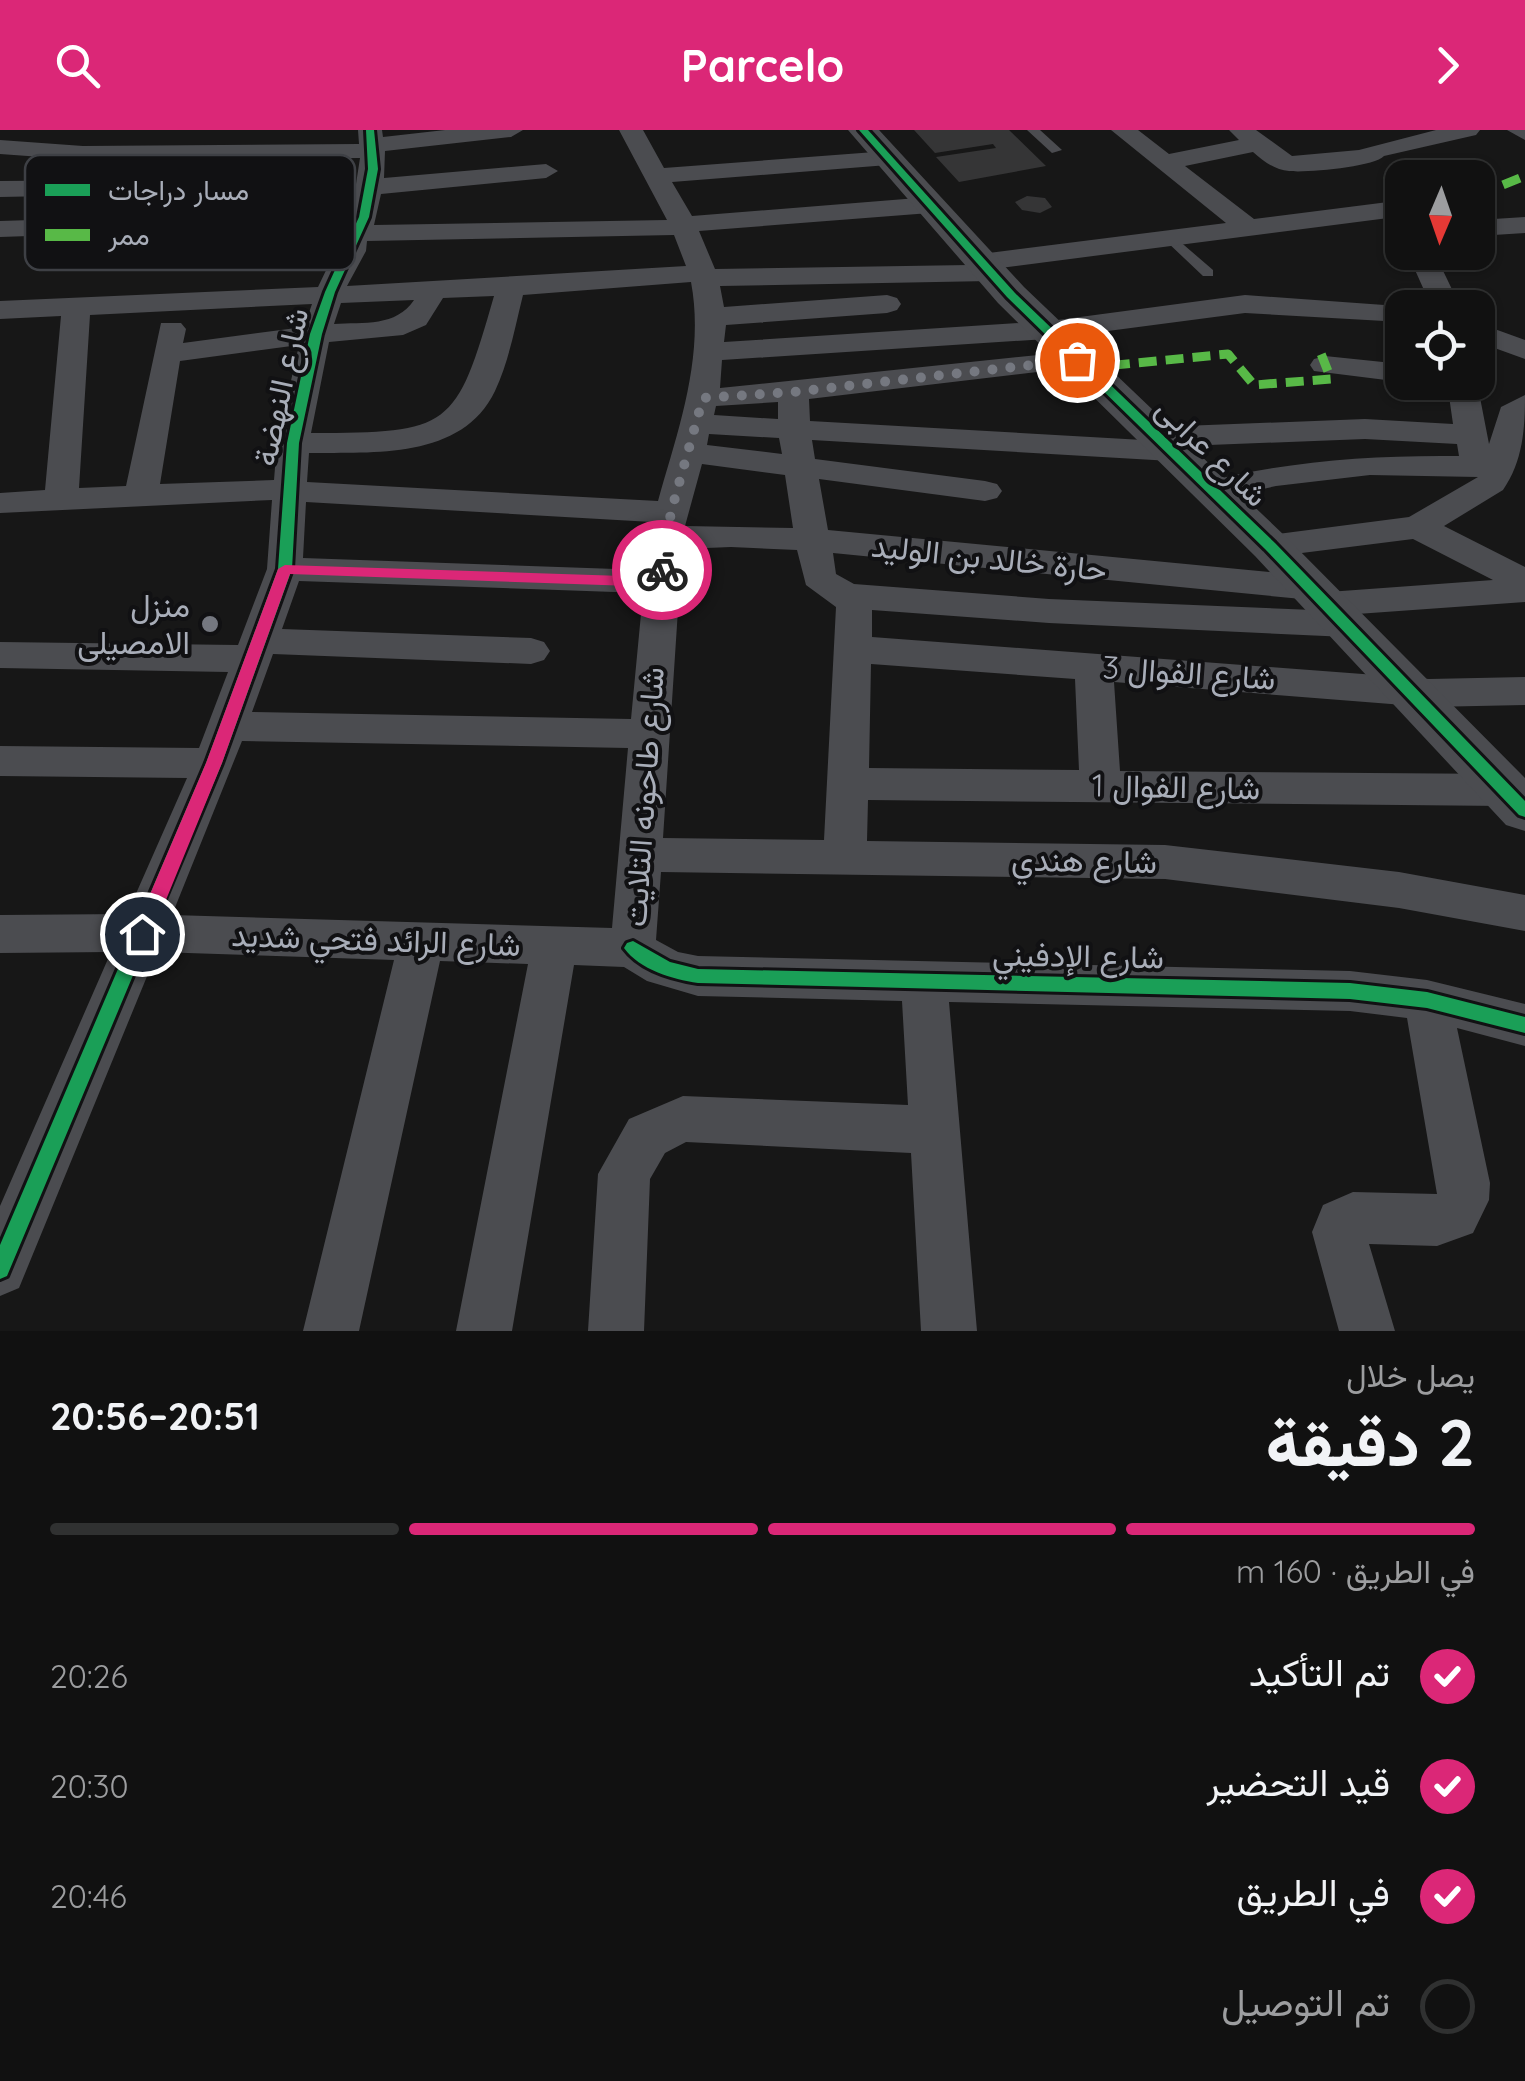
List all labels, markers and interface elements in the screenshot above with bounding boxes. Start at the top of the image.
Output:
text: Parcelo [681,37,844,93]
icon: search [50,38,105,93]
icon: forward [1420,38,1475,93]
legend [25,155,355,270]
north arrow [1385,160,1495,270]
map controls [1385,160,1495,400]
text: مسار دراجات [108,172,249,208]
text: ممر [107,217,150,253]
button: locate [1385,290,1495,400]
street label: شارع النهضة [244,304,319,470]
pin [1035,318,1120,403]
icon: bag [1050,333,1105,388]
street label: شارع عرابى [1146,388,1277,517]
courier [612,520,712,620]
street label: حارة خالد بن الوليد [869,525,1109,590]
icon: bike [635,543,690,598]
place label: منزل الامصيلى [77,585,190,662]
marker: منزل الامصيلى [199,613,221,635]
street label: شارع الفوال 3 [1101,646,1277,701]
street label: شارع طاحونه التلايت [614,666,675,928]
street label: شارع الفوال 1 [1091,765,1261,810]
street label: شارع هندي [1011,839,1157,888]
pin [100,892,185,977]
icon: home [115,907,170,962]
street label: شارع الرائد فتحي شديد [230,914,521,971]
street label: شارع الإدفيني [992,934,1164,983]
text: يصل خلال [1346,1355,1475,1395]
text: 20:51–20:56 [50,1392,260,1440]
text: 2 دقيقة [1266,1401,1475,1482]
text: في الطريق · 160 m [1236,1551,1475,1591]
text: تم التأكيد [1249,1648,1390,1696]
icon: check [1420,1649,1475,1704]
text: 20:26 [50,1656,128,1696]
text: قيد التحضير [1207,1758,1390,1806]
icon: check [1420,1759,1475,1814]
text: 20:30 [50,1766,129,1806]
text: في الطريق [1236,1868,1390,1916]
icon: check [1420,1869,1475,1924]
text: 20:46 [50,1876,127,1916]
text: تم التوصيل [1221,1978,1390,2026]

